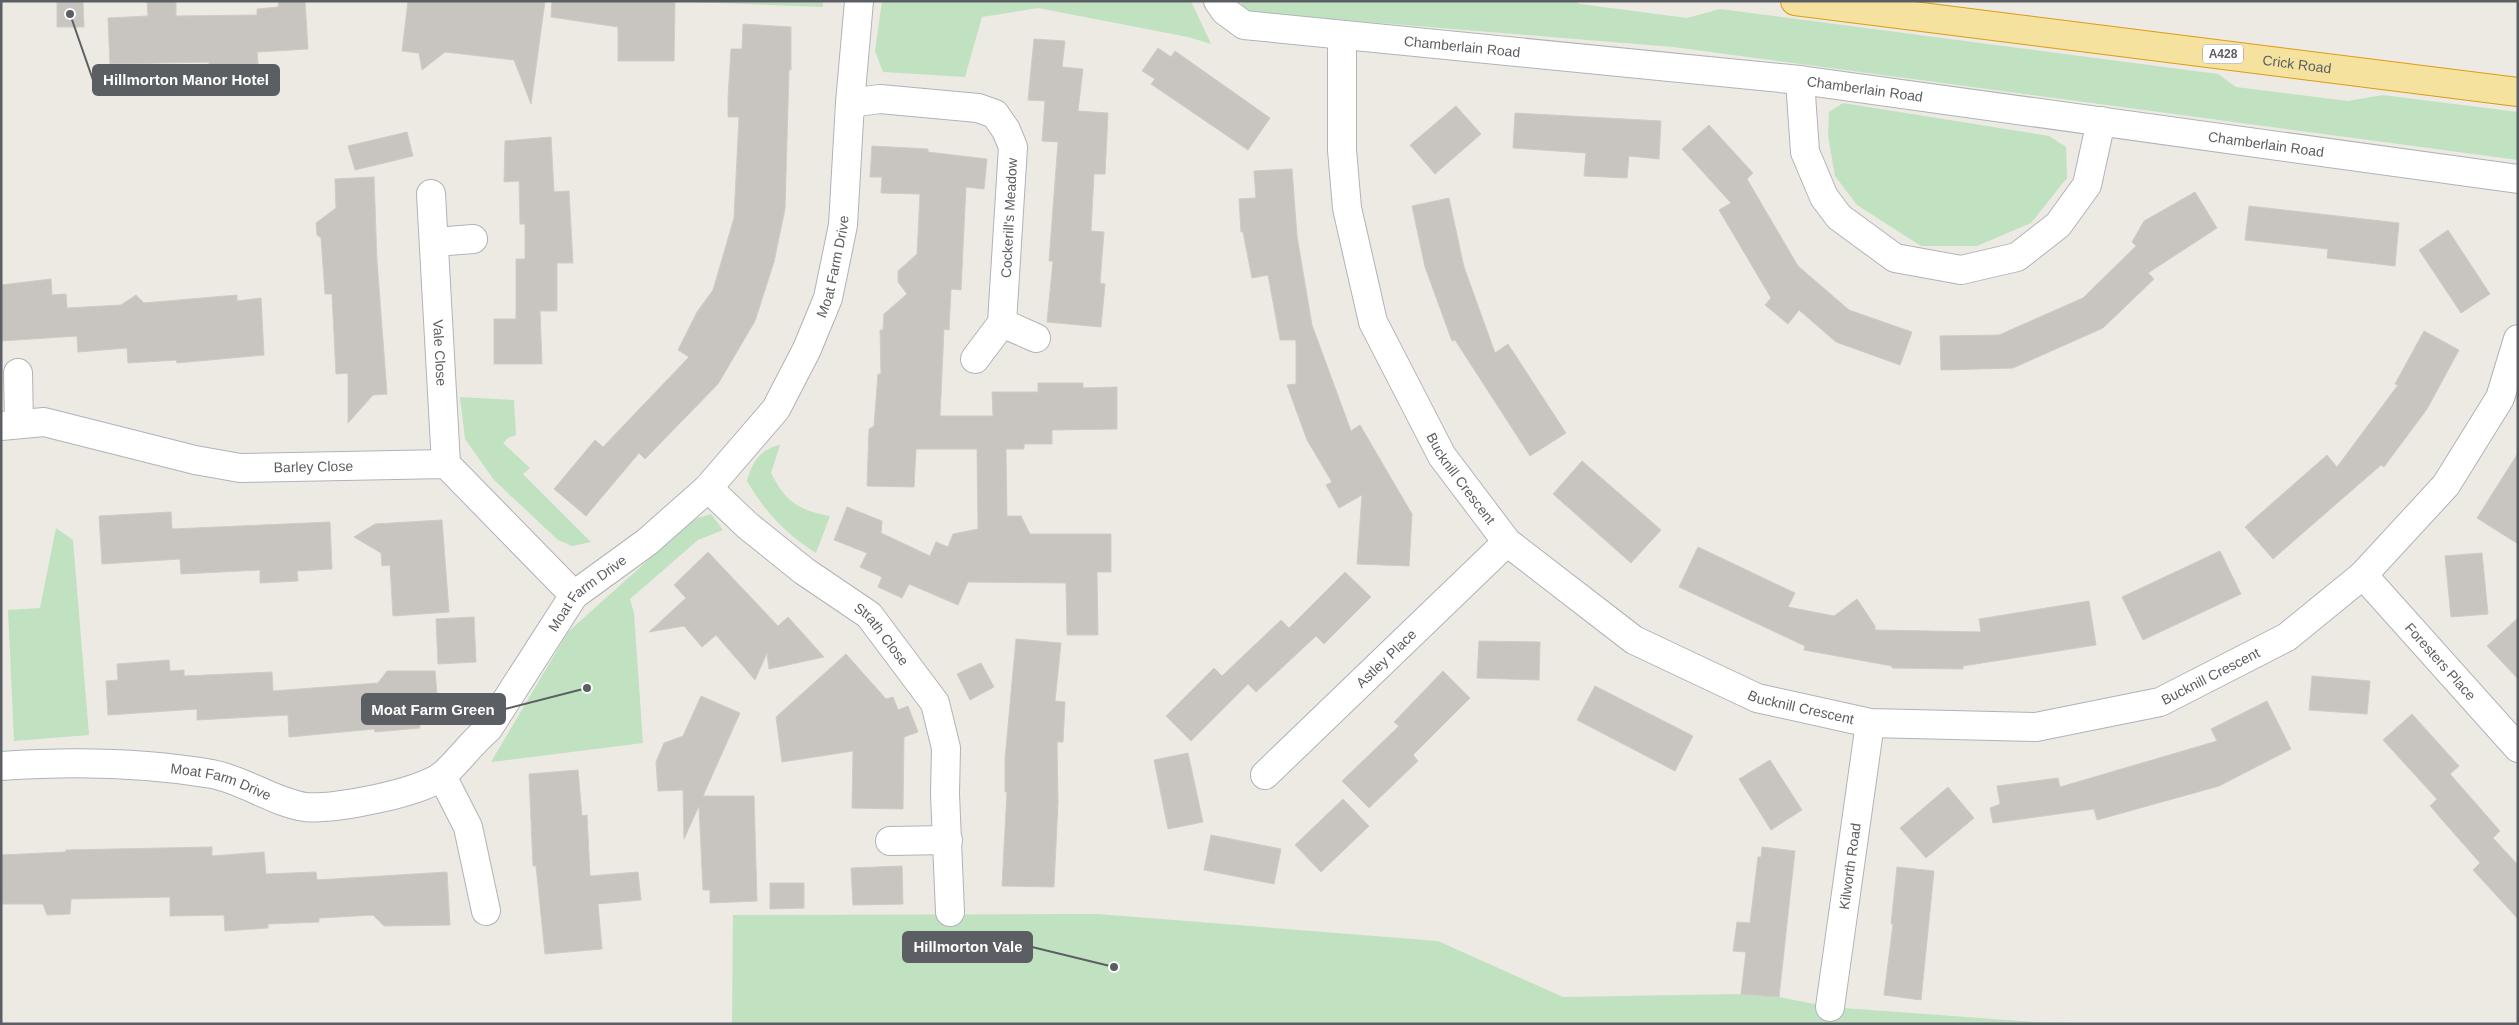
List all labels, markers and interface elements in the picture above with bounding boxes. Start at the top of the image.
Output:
street label: Chamberlain Road [1403,33,1521,60]
road number: A428 [2203,44,2243,64]
street label: Crick Road [2262,52,2332,76]
callout: Hillmorton Manor Hotel [93,65,279,95]
text: Hillmorton Manor Hotel [103,71,269,88]
street label: Chamberlain Road [1806,73,1924,105]
street label: Chamberlain Road [2207,128,2325,160]
street label: Cockerill's Meadow [998,157,1020,278]
street label: Moat Farm Drive [813,215,852,320]
street label: Vale Close [430,319,450,387]
street label: Bucknill Crescent [1423,430,1499,527]
street label: Barley Close [274,458,353,475]
street label: Moat Farm Drive [545,552,630,634]
street label: Strath Close [851,599,912,669]
street label: Foresters Place [2402,620,2479,703]
street label: Astley Place [1353,626,1419,691]
street label: Bucknill Crescent [2159,644,2262,708]
street label: Bucknill Crescent [1745,687,1856,727]
callout: Moat Farm Green [362,694,505,724]
text: Moat Farm Green [371,701,495,718]
street label: Moat Farm Drive [170,760,274,804]
street label: Kilworth Road [1836,822,1864,911]
callout: Hillmorton Vale [903,932,1032,962]
text: Hillmorton Vale [913,938,1023,955]

